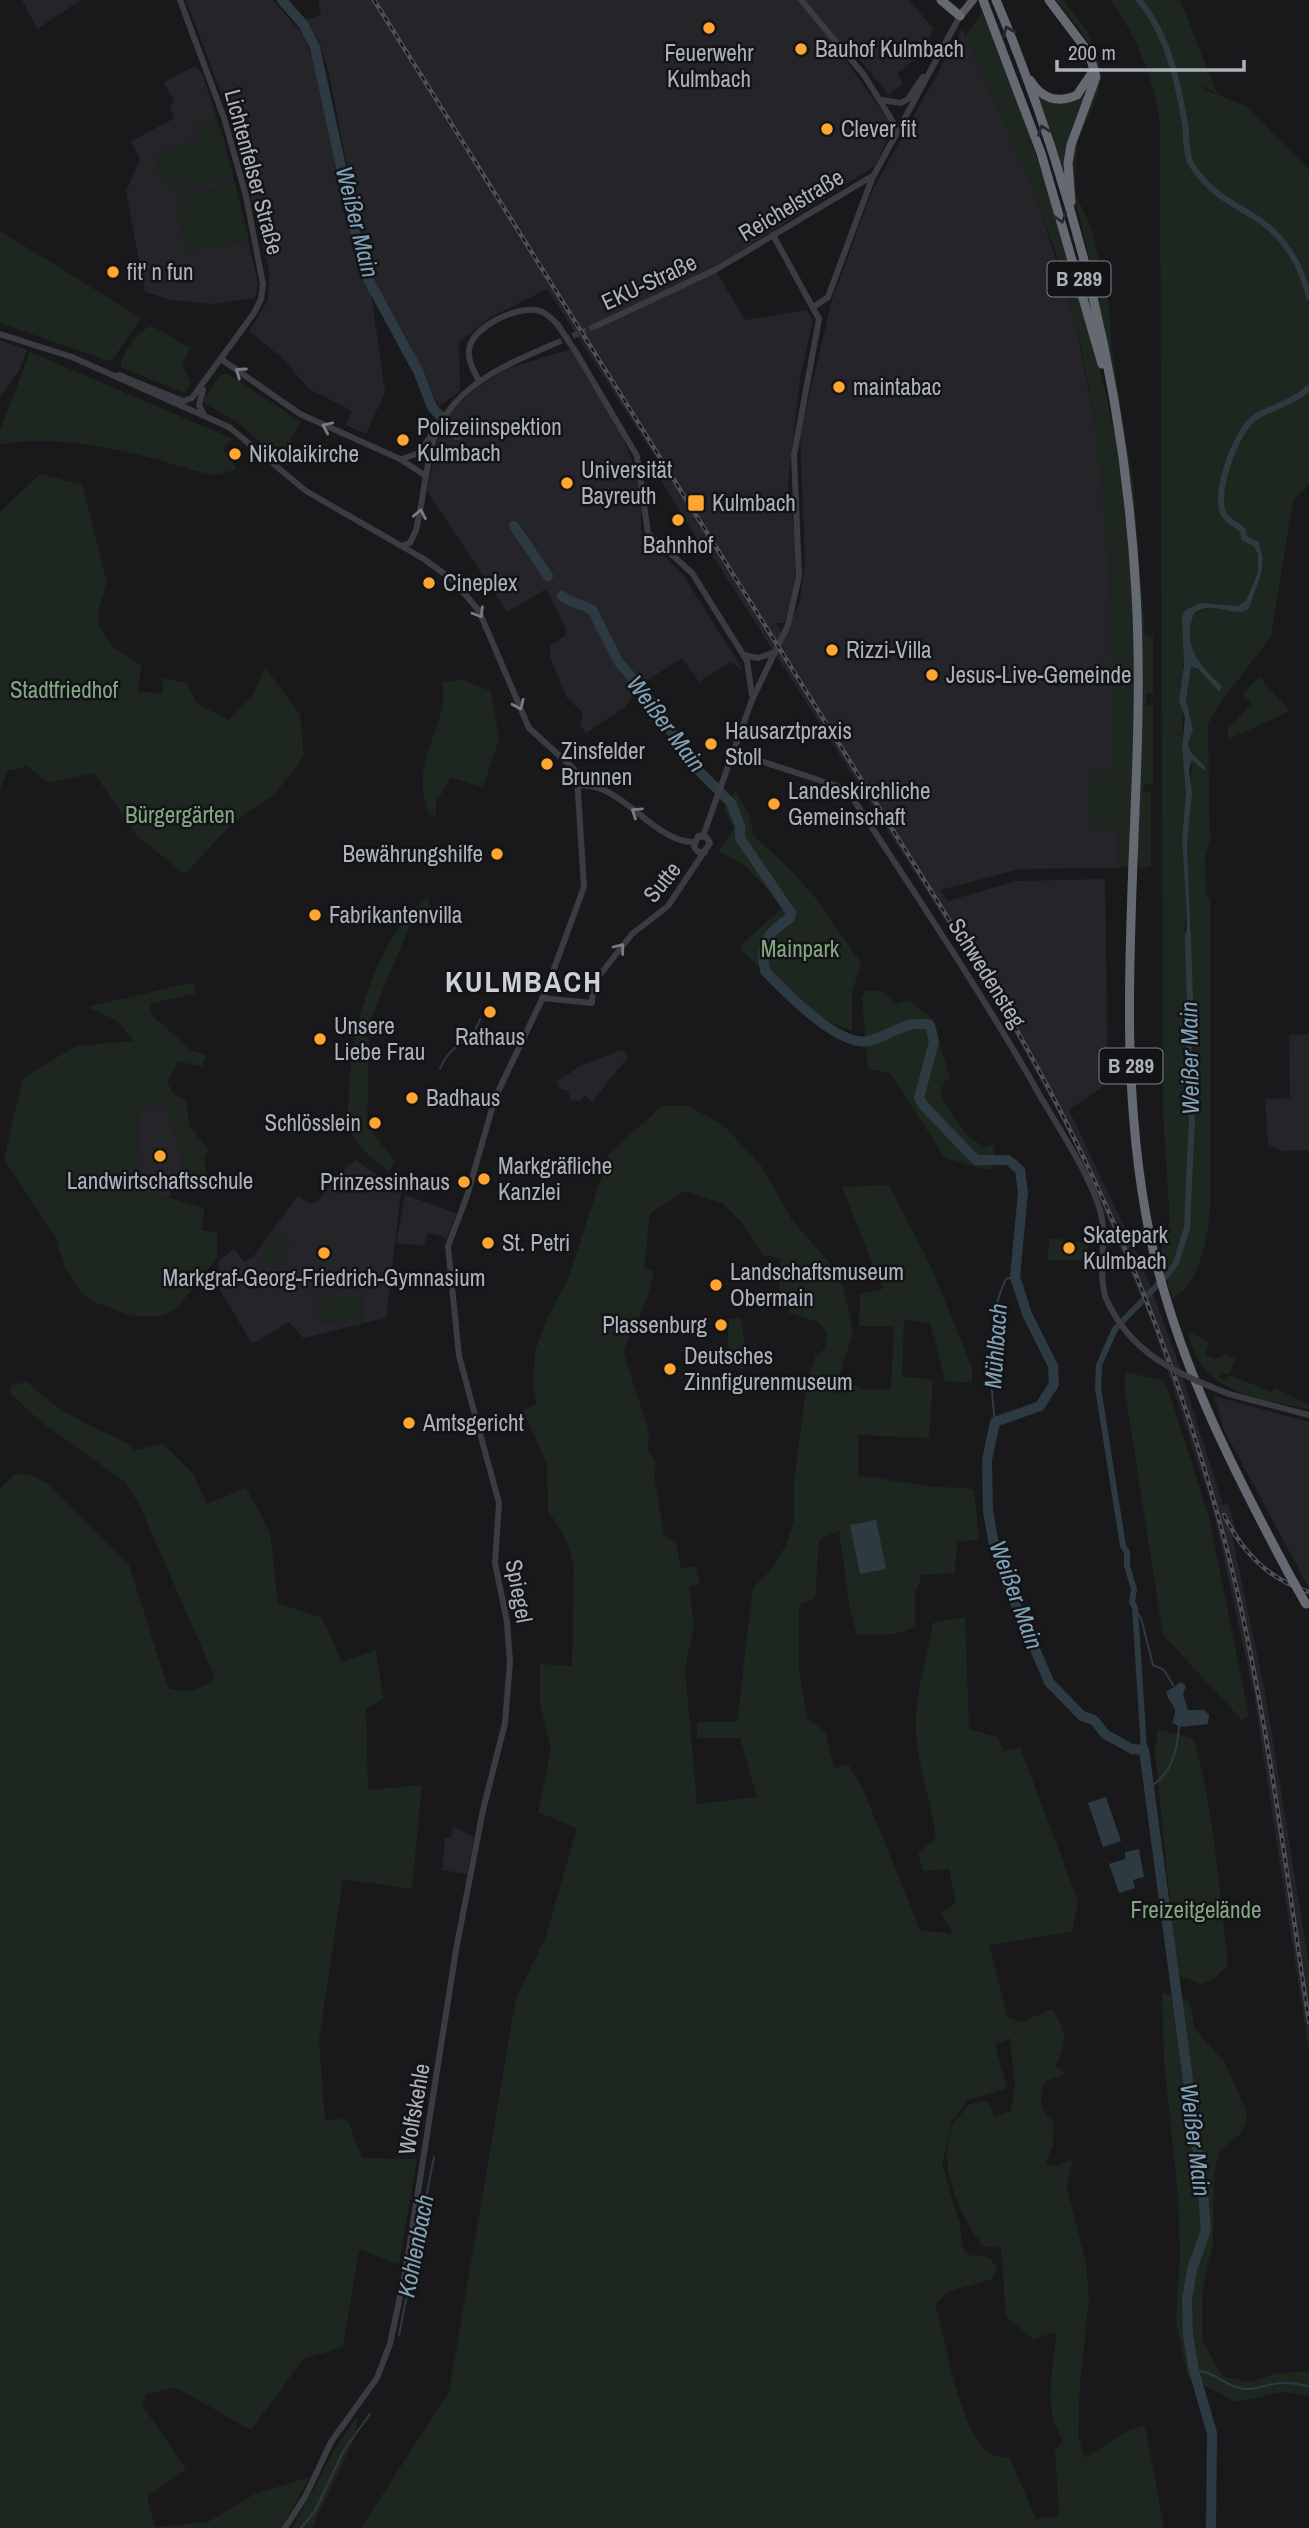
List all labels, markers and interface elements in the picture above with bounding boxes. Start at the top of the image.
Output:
marker: Feuerwehr Kulmbach [701,20,717,36]
one-way arrow [1003,26,1017,38]
scale bar [1057,28,1244,72]
place label: Bauhof Kulmbach [815,33,964,64]
place label: Feuerwehr Kulmbach [664,37,754,94]
text: 200 m [1068,38,1116,67]
marker: Bauhof Kulmbach [793,41,809,57]
street label: Lichtenfelser Straße [218,86,291,258]
place label: Clever fit [841,113,916,144]
marker: Clever fit [819,121,835,137]
one-way arrow [1037,124,1052,136]
street label: Reichelstraße [732,161,849,248]
water label: Weißer Main [329,163,387,281]
one-way arrow [1052,212,1067,224]
street label: EKU-Straße [596,246,701,317]
place label: fit' n fun [127,256,194,287]
road number: B 289 [1048,262,1110,296]
marker: fit' n fun [105,264,121,280]
one-way arrow [235,368,248,380]
place label: maintabac [853,371,941,402]
marker: maintabac [831,379,847,395]
place label: Polizeiinspektion Kulmbach [417,411,562,468]
one-way arrow [322,421,335,435]
marker: Polizeiinspektion Kulmbach [395,432,411,448]
place label: Nikolaikirche [249,438,359,469]
marker: Nikolaikirche [227,446,243,462]
place label: Universität Bayreuth [581,454,672,511]
marker: Universität Bayreuth [559,475,575,491]
place label: Kulmbach [712,487,796,518]
marker: Kulmbach [686,493,706,513]
one-way arrow [411,508,426,520]
marker: Bahnhof [670,512,686,528]
place label: Bahnhof [643,529,714,560]
place label: Cineplex [443,567,518,598]
marker: Cineplex [421,575,437,591]
one-way arrow [471,605,484,618]
place label: Rizzi-Villa [846,634,932,665]
marker: Rizzi-Villa [824,642,840,658]
place label: Jesus-Live-Gemeinde [946,659,1132,690]
marker: Jesus-Live-Gemeinde [924,667,940,683]
water label: Weißer Main [620,669,714,778]
park label: Stadtfriedhof [10,674,119,705]
one-way arrow [511,698,525,710]
place label: Hausarztpraxis Stoll [725,715,852,772]
place label: Zinsfelder Brunnen [561,735,646,792]
marker: Hausarztpraxis Stoll [703,736,719,752]
marker: Zinsfelder Brunnen [539,756,555,772]
place label: Landeskirchliche Gemeinschaft [788,775,931,832]
marker: Landeskirchliche Gemeinschaft [766,796,782,812]
park label: Bürgergärten [125,799,235,830]
one-way arrow [631,807,644,820]
place label: Bewährungshilfe [343,838,483,869]
marker: Bewährungshilfe [489,846,505,862]
street label: Sutte [636,855,688,909]
place label: Fabrikantenvilla [329,899,463,930]
marker: Fabrikantenvilla [307,907,323,923]
street label: Schwedensteg [941,912,1034,1034]
park label: Mainpark [761,933,840,964]
one-way arrow [612,944,625,956]
district label: KULMBACH [445,961,603,1001]
water label: Weißer Main [1172,1001,1206,1115]
marker: Rathaus [482,1004,498,1020]
place label: Unsere Liebe Frau [334,1010,425,1067]
place label: Rathaus [455,1021,525,1052]
marker: Unsere Liebe Frau [312,1031,328,1047]
road number: B 289 [1100,1048,1162,1084]
place label: Badhaus [426,1082,500,1113]
marker: Badhaus [404,1090,420,1106]
place label: Schlösslein [265,1107,361,1138]
marker: Schlösslein [367,1115,383,1131]
marker: Landwirtschaftsschule [152,1148,168,1164]
place label: Markgräfliche Kanzlei [498,1150,612,1207]
place label: Landwirtschaftsschule [67,1165,253,1196]
place label: Prinzessinhaus [320,1166,450,1197]
marker: Markgräfliche Kanzlei [476,1171,492,1187]
marker: Prinzessinhaus [456,1174,472,1190]
place label: Skatepark Kulmbach [1083,1219,1168,1276]
place label: St. Petri [502,1227,570,1258]
marker: St. Petri [480,1235,496,1251]
marker: Skatepark Kulmbach [1061,1240,1077,1256]
marker: Markgraf-Georg-Friedrich-Gymnasium [316,1245,332,1261]
place label: Landschaftsmuseum Obermain [730,1256,904,1313]
place label: Markgraf-Georg-Friedrich-Gymnasium [163,1262,485,1293]
marker: Landschaftsmuseum Obermain [708,1277,724,1293]
water label: Mühlbach [976,1302,1014,1390]
place label: Plassenburg [602,1309,708,1340]
marker: Plassenburg [713,1317,729,1333]
place label: Deutsches Zinnfigurenmuseum [684,1340,853,1397]
marker: Deutsches Zinnfigurenmuseum [662,1361,678,1377]
place label: Amtsgericht [422,1407,524,1438]
marker: Amtsgericht [401,1415,417,1431]
water label: Weißer Main [983,1536,1051,1653]
street label: Spiegel [499,1557,540,1625]
park label: Freizeitgelände [1130,1894,1262,1925]
street label: Wolfskehle [390,2061,437,2157]
water label: Weißer Main [1173,2082,1219,2198]
water label: Kohlenbach [389,2192,441,2300]

